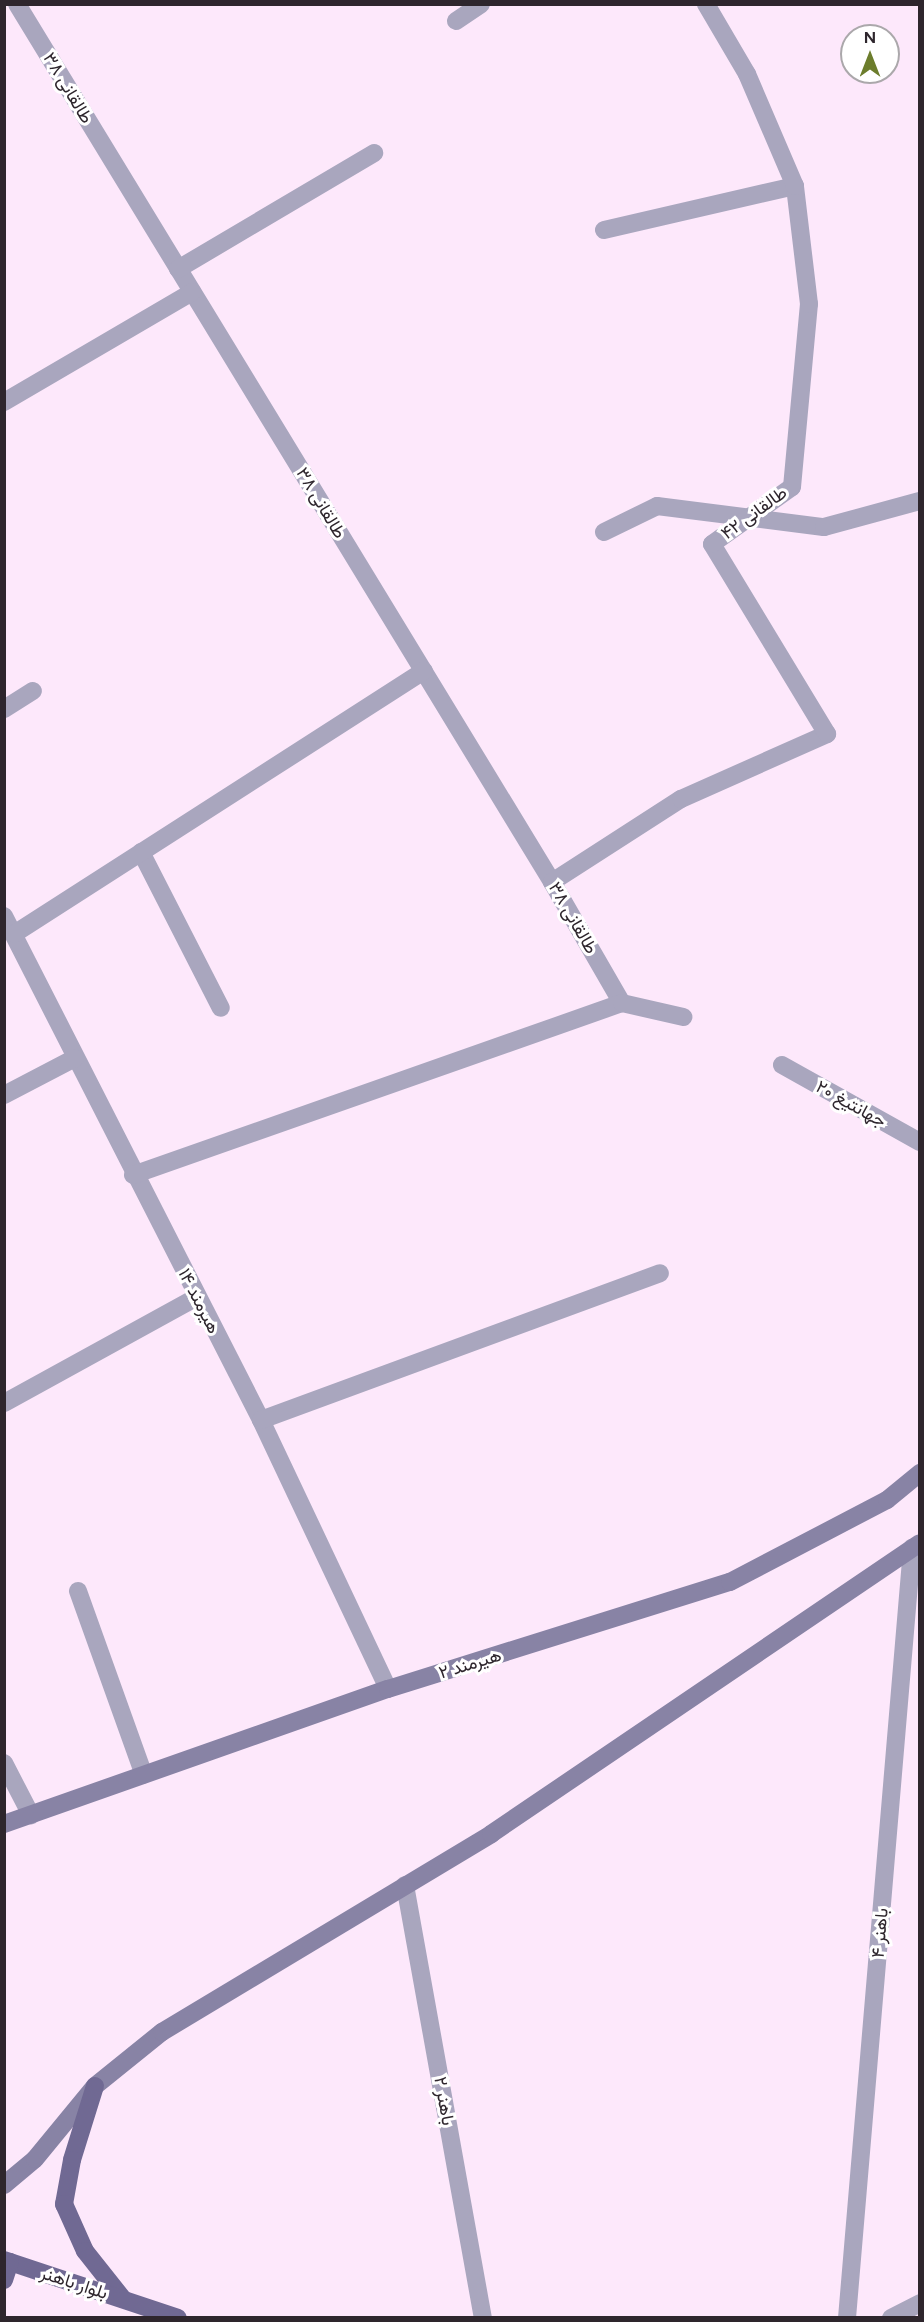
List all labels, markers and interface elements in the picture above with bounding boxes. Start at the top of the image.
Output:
north arrow [840,24,900,84]
text: N [864,28,876,47]
street label: طالقانی ۳۸ [38,49,98,127]
street label: طالقانی ۳۸ [291,464,351,542]
street label: طالقانی ۴۲ [717,482,791,544]
street label: طالقانی ۳۸ [544,878,602,958]
street label: جهانتیغ ۲۰ [812,1076,890,1132]
street label: هیرمند ۱۴ [173,1265,225,1337]
street label: هیرمند ۲ [436,1644,504,1684]
street label: باهنر ۴ [867,1907,893,1959]
street label: باهنر ۲ [429,2075,459,2127]
street label: بلوار باهنر [38,2262,110,2304]

